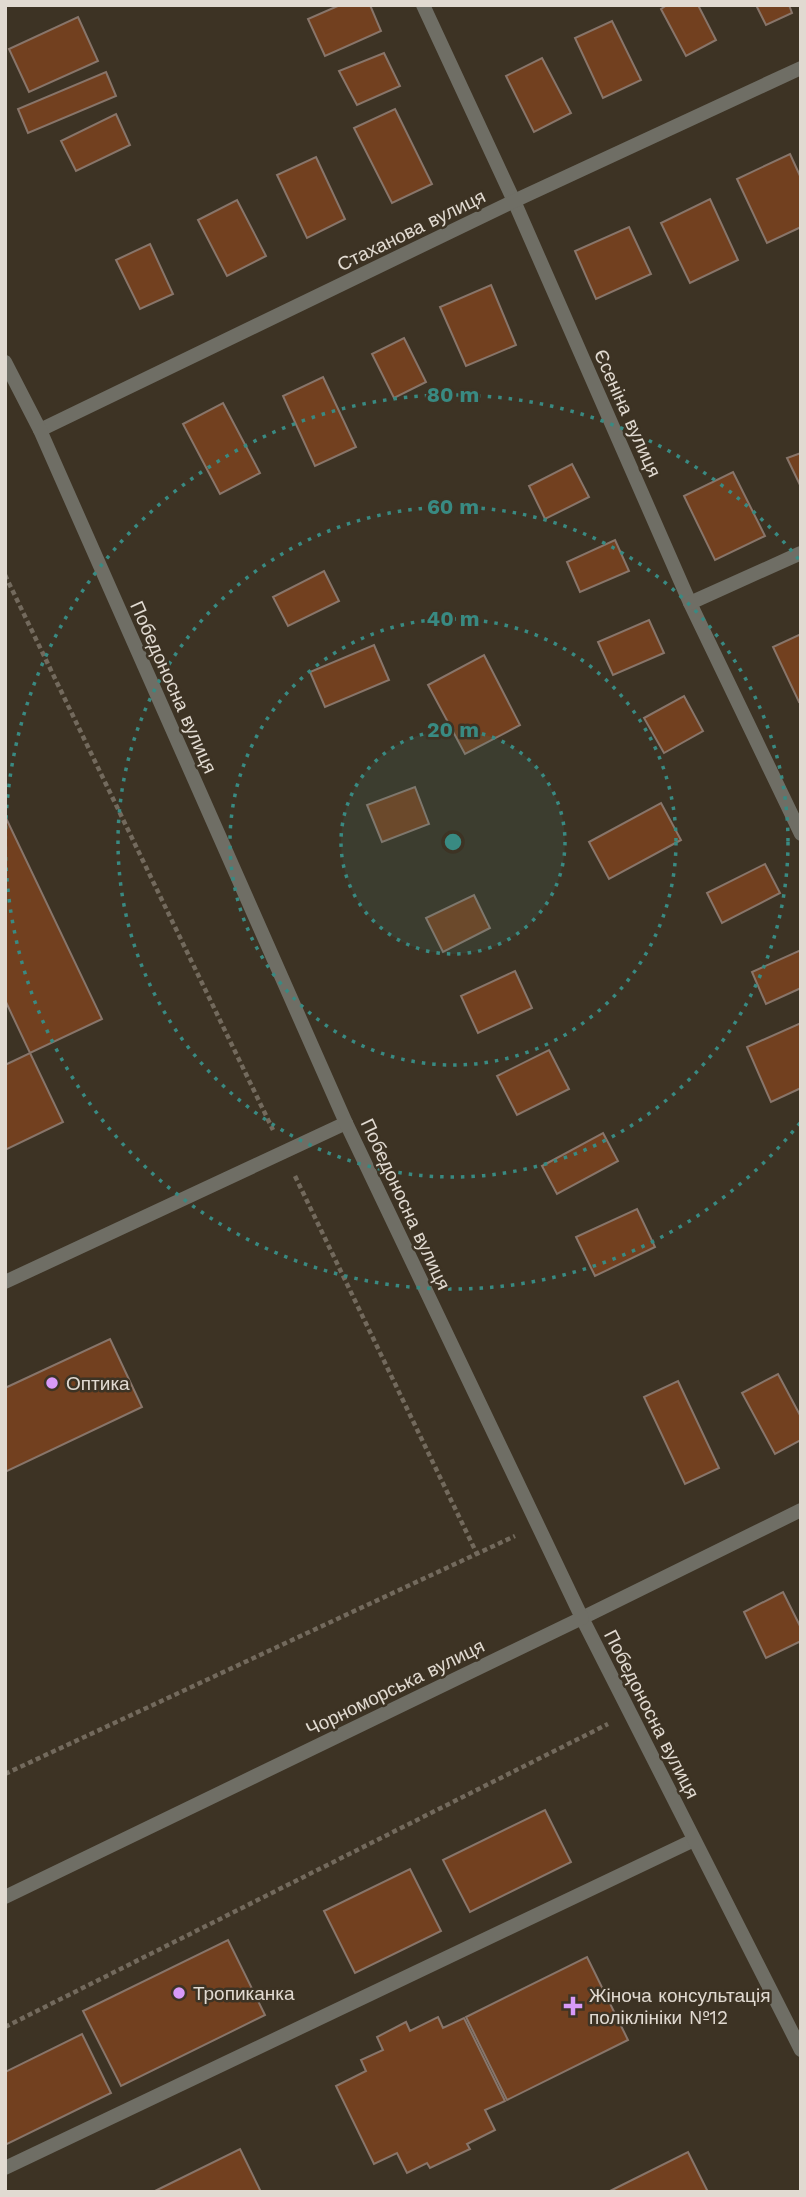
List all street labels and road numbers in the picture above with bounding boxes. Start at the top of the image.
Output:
street label: Стаханова вулиця [333,185,489,276]
street label: Єсеніна вулиця [589,346,666,481]
street label: Победоносна вулиця [125,597,222,777]
street label: Победоносна вулиця [356,1115,455,1294]
street label: Победоносна вулиця [599,1626,704,1803]
street label: Чорноморська вулиця [302,1634,488,1741]

